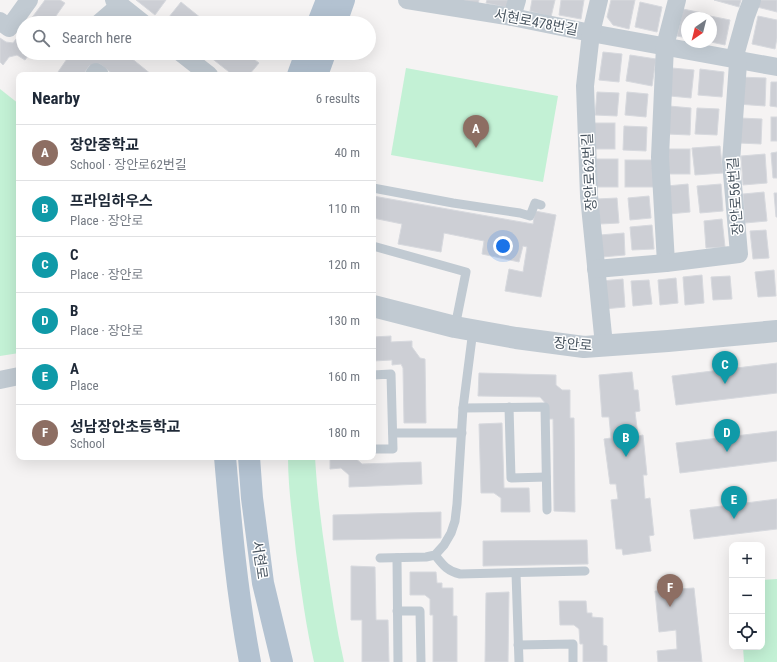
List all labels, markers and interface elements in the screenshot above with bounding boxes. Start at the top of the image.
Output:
street label: 서현로478번길 [493,6,579,38]
north arrow [681,12,717,48]
search box [16,16,376,60]
icon: search [30,27,52,49]
text: Search here [62,29,132,47]
text: Nearby [32,88,80,108]
text: 6 results [316,91,360,106]
pin: A [463,115,489,148]
street label: 장안로62번길 [579,133,599,211]
text: 장안중학교 [70,136,139,154]
text: A [41,145,49,160]
text: 40 m [334,145,360,160]
street label: 장안로56번길 [724,156,746,236]
text: School · 장안로62번길 [70,157,187,172]
text: 프라임하우스 [70,192,153,210]
text: B [41,201,49,216]
text: 110 m [328,201,360,216]
text: Place · 장안로 [70,213,144,228]
your location [493,236,513,256]
text: C [70,246,79,264]
text: C [41,257,49,272]
text: 120 m [328,257,360,272]
text: Place · 장안로 [70,267,144,282]
text: B [70,302,78,320]
text: D [41,313,49,328]
text: 130 m [328,313,360,328]
text: Place · 장안로 [70,323,144,338]
street label: 장안로 [553,334,593,354]
pin: C [712,351,738,384]
text: A [70,360,79,378]
text: E [42,369,48,384]
text: 160 m [328,369,360,384]
text: Place [70,378,99,393]
text: 성남장안초등학교 [70,418,180,436]
pin: D [714,419,740,452]
pin: B [613,424,639,457]
text: F [42,425,48,440]
text: 180 m [328,425,360,440]
text: School [70,436,105,451]
pin: E [721,486,747,519]
street label: 서현로 [249,540,271,580]
map controls [729,542,765,650]
button: + [729,542,765,578]
pin: F [657,574,683,607]
button: − [729,578,765,614]
button: locate [729,614,765,650]

